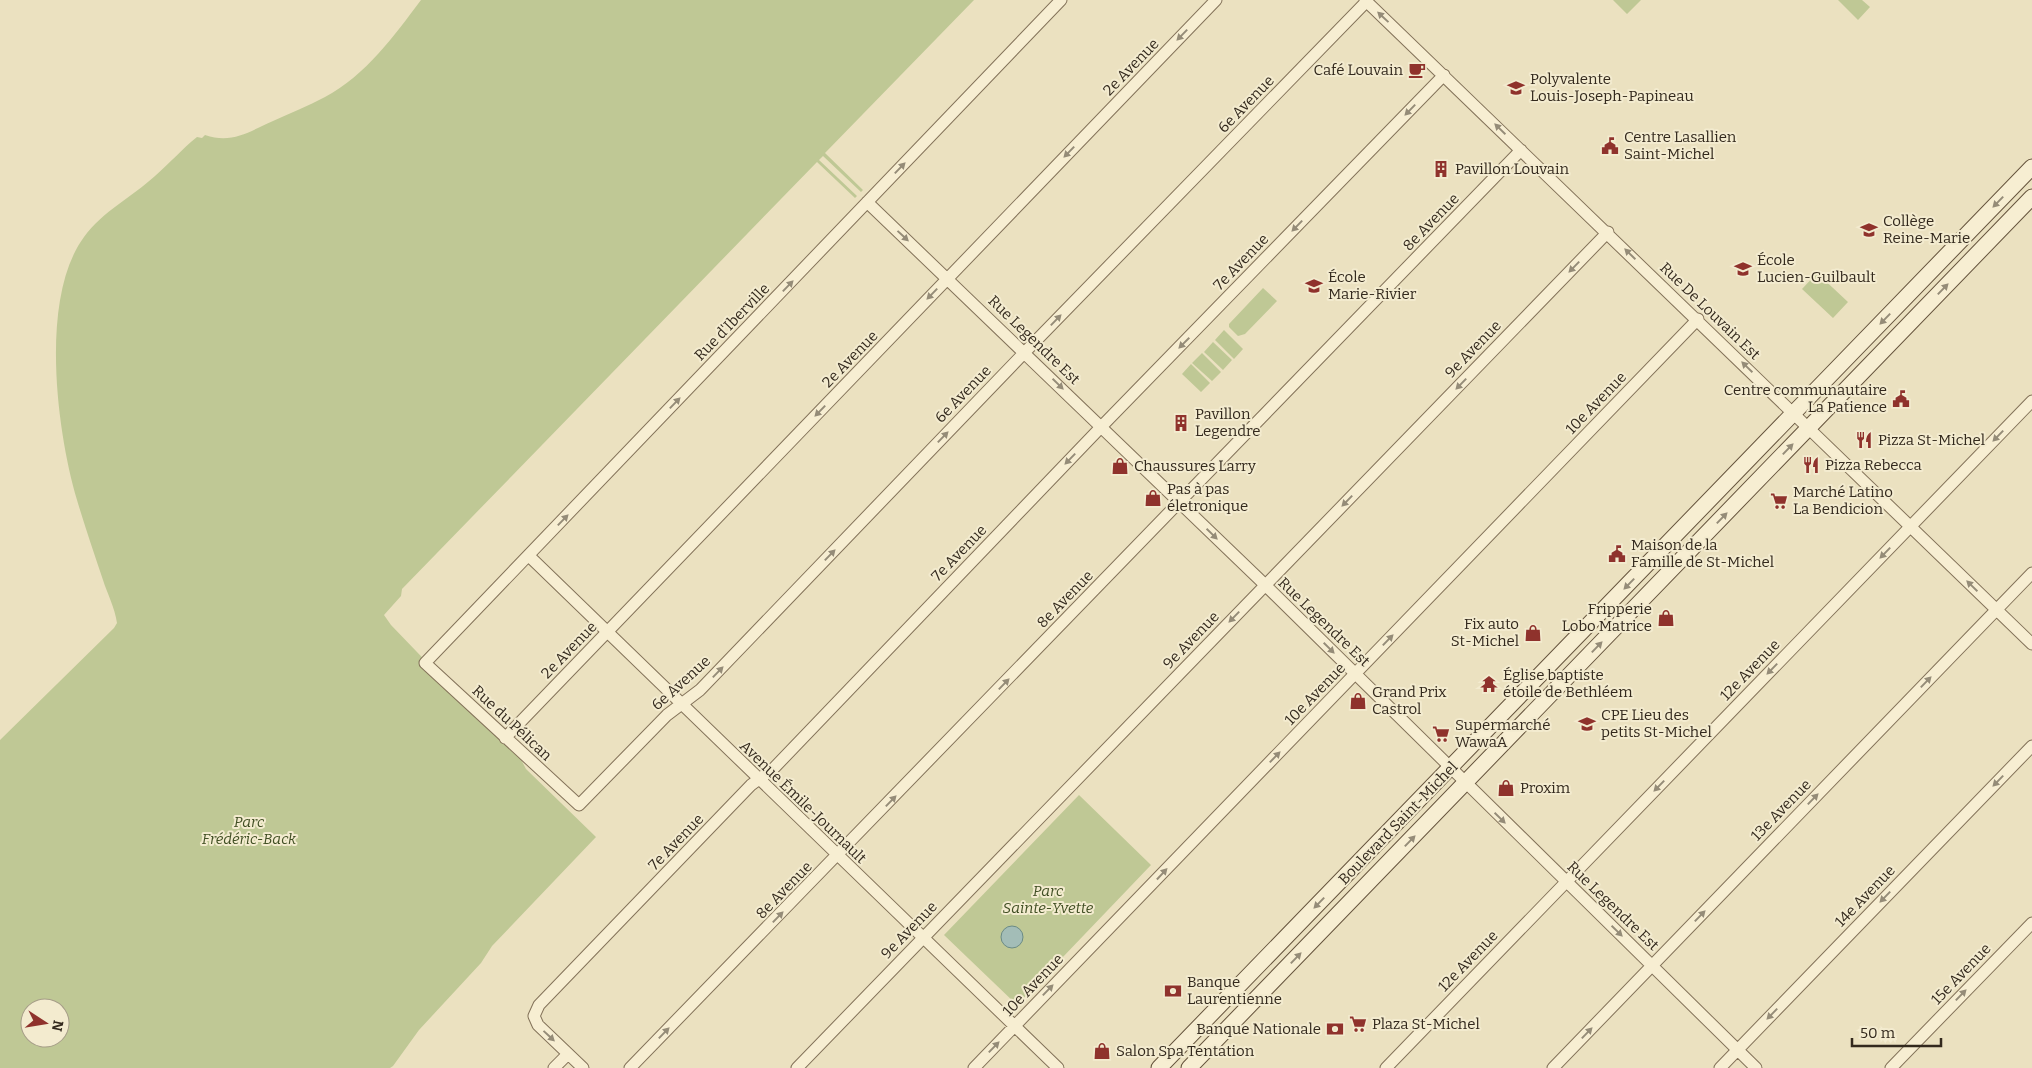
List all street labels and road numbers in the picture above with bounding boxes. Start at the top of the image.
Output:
street label: 2e Avenue [1099,35,1163,99]
street label: 6e Avenue [1214,72,1278,136]
street label: 8e Avenue [1399,190,1463,254]
street label: 7e Avenue [1210,230,1272,294]
street label: Rue De Louvain Est [1656,259,1764,364]
street label: Rue d'Iberville [691,280,773,364]
street label: Rue Legendre Est [984,292,1084,389]
street label: 9e Avenue [1441,317,1505,381]
street label: 2e Avenue [818,327,882,391]
street label: 6e Avenue [931,362,995,426]
street label: 10e Avenue [1562,368,1630,438]
street label: 7e Avenue [928,521,990,585]
street label: 8e Avenue [1033,567,1097,631]
street label: Rue Legendre Est [1274,574,1374,671]
street label: 9e Avenue [1159,608,1223,672]
street label: 2e Avenue [537,618,601,682]
street label: 12e Avenue [1716,636,1784,704]
street label: 6e Avenue [648,652,714,714]
street label: 10e Avenue [1281,659,1349,729]
street label: Rue du Pélican [469,682,556,765]
street label: Avenue Émile-Journault [736,737,870,868]
street label: Boulevard Saint-Michel [1335,758,1461,888]
street label: 13e Avenue [1747,776,1815,844]
street label: 7e Avenue [645,810,707,874]
street label: 8e Avenue [752,858,816,922]
street label: Rue Legendre Est [1563,858,1663,955]
street label: 14e Avenue [1831,861,1899,931]
street label: 9e Avenue [877,898,941,962]
street label: 12e Avenue [1434,927,1502,995]
street label: 15e Avenue [1927,940,1995,1008]
street label: 10e Avenue [999,950,1067,1020]

